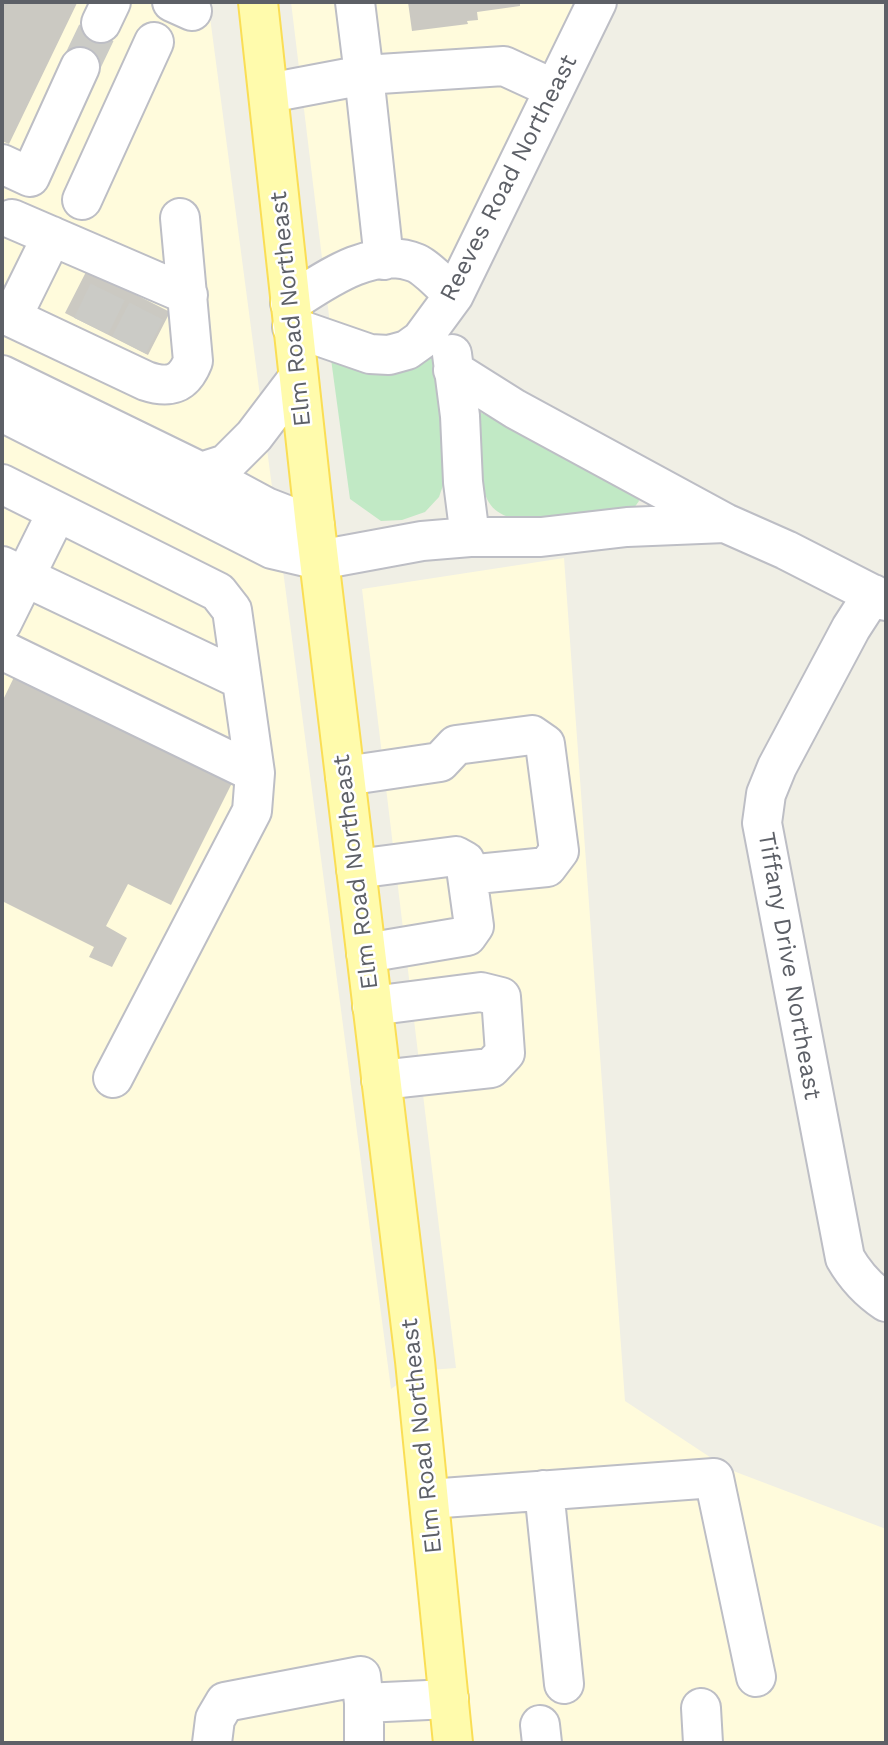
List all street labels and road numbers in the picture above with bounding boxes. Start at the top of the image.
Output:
street label: Reeves Road Northeast [434,50,584,306]
street label: Elm Road Northeast [264,190,318,428]
street label: Elm Road Northeast [327,753,385,991]
street label: Tiffany Drive Northeast [751,830,827,1102]
street label: Elm Road Northeast [395,1317,449,1555]

